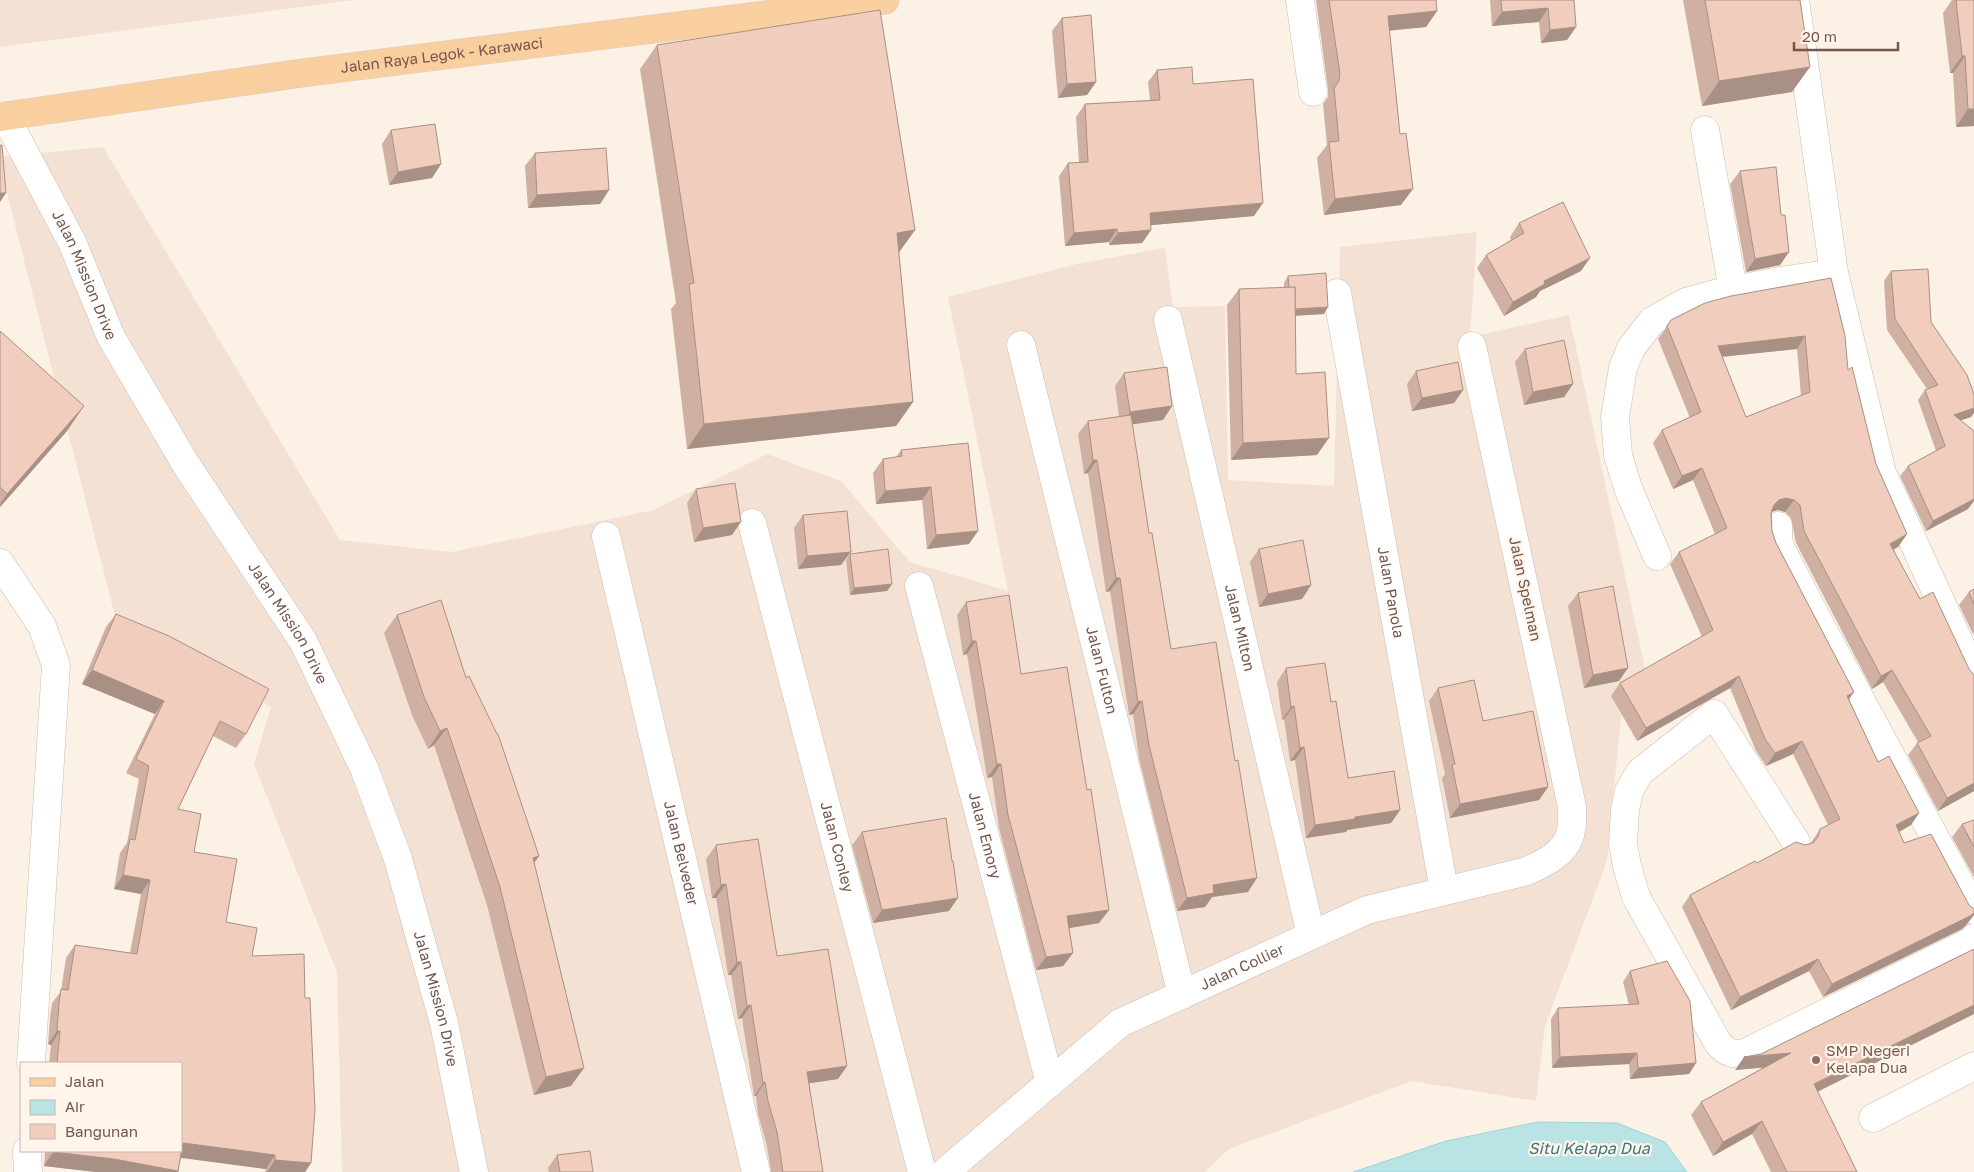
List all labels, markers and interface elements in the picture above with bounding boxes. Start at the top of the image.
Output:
scale bar [1794,20,1898,52]
text: 20 m [1802,27,1837,45]
street label: Jalan Raya Legok - Karawaci [339,33,544,76]
street label: Jalan Mission Drive [49,207,121,342]
street label: Jalan Spelman [1506,535,1546,643]
street label: Jalan Panola [1375,545,1409,639]
street label: Jalan Mission Drive [245,558,332,687]
street label: Jalan Milton [1222,582,1259,673]
street label: Jalan Fulton [1083,624,1122,716]
street label: Jalan Emory [966,790,1006,881]
street label: Jalan Belveder [661,799,703,907]
street label: Jalan Conley [817,800,858,895]
street label: Jalan Mission Drive [411,929,463,1068]
street label: Jalan Collier [1197,939,1287,993]
place label: SMP Negeri Kelapa Dua [1826,1041,1910,1076]
marker: SMP Negeri Kelapa Dua [1810,1054,1822,1066]
legend [20,1062,182,1152]
text: Jalan [65,1072,104,1090]
text: Air [65,1097,85,1115]
text: Bangunan [65,1122,138,1140]
water label: Situ Kelapa Dua [1528,1138,1651,1158]

